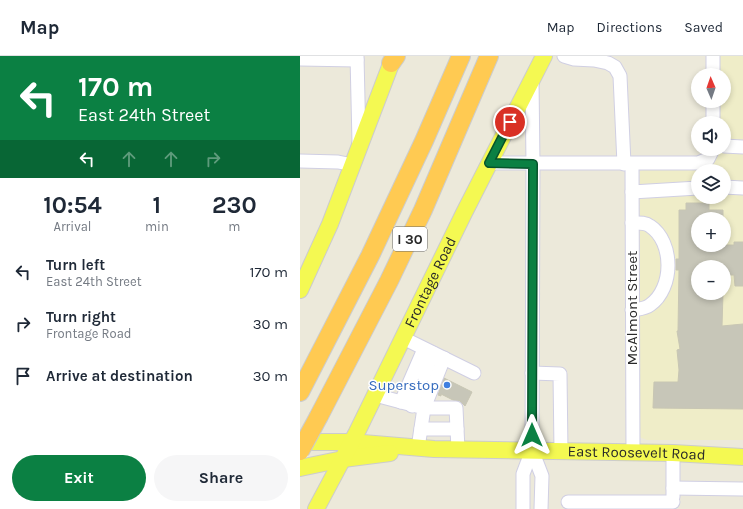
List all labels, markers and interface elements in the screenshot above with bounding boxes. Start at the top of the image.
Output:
text: Map [20,17,59,39]
text: Map [547,19,575,36]
text: Directions [597,19,662,36]
text: Saved [684,19,723,36]
north arrow [691,68,731,108]
map controls [691,68,731,300]
text: 170 m [78,70,153,103]
icon: left [12,72,64,124]
text: East 24th Street [78,104,210,126]
pin [493,105,527,139]
icon: arrive [499,111,521,133]
button: sound [691,116,731,156]
icon: left [76,148,98,170]
icon: ahead [118,148,140,170]
icon: ahead [160,148,182,170]
icon: right [202,148,224,170]
button: layers [691,164,731,204]
text: 10:54 [43,191,102,219]
text: 1 [153,191,161,219]
text: 230 [212,191,257,219]
button: + [691,212,731,252]
text: Arrival [53,219,92,234]
text: min [145,219,169,234]
text: m [228,219,241,234]
road number: I 30 [393,227,427,251]
street label: Frontage Road [400,234,460,330]
street label: McAlmont Street [623,250,641,365]
text: Turn left [46,256,105,274]
button: − [691,260,731,300]
icon: left [12,261,34,283]
text: 170 m [250,263,288,281]
text: East 24th Street [46,274,142,289]
text: Turn right [46,308,116,326]
icon: right [12,313,34,335]
text: 30 m [253,315,288,333]
text: Frontage Road [46,326,132,341]
icon: arrive [12,365,34,387]
text: Arrive at destination [46,367,193,385]
text: 30 m [253,367,288,385]
place label: Superstop [368,376,439,394]
marker: Superstop [442,380,452,390]
position arrow [511,414,553,456]
street label: East Roosevelt Road [567,442,706,464]
button: Exit [12,455,146,501]
button: Share [154,455,288,501]

